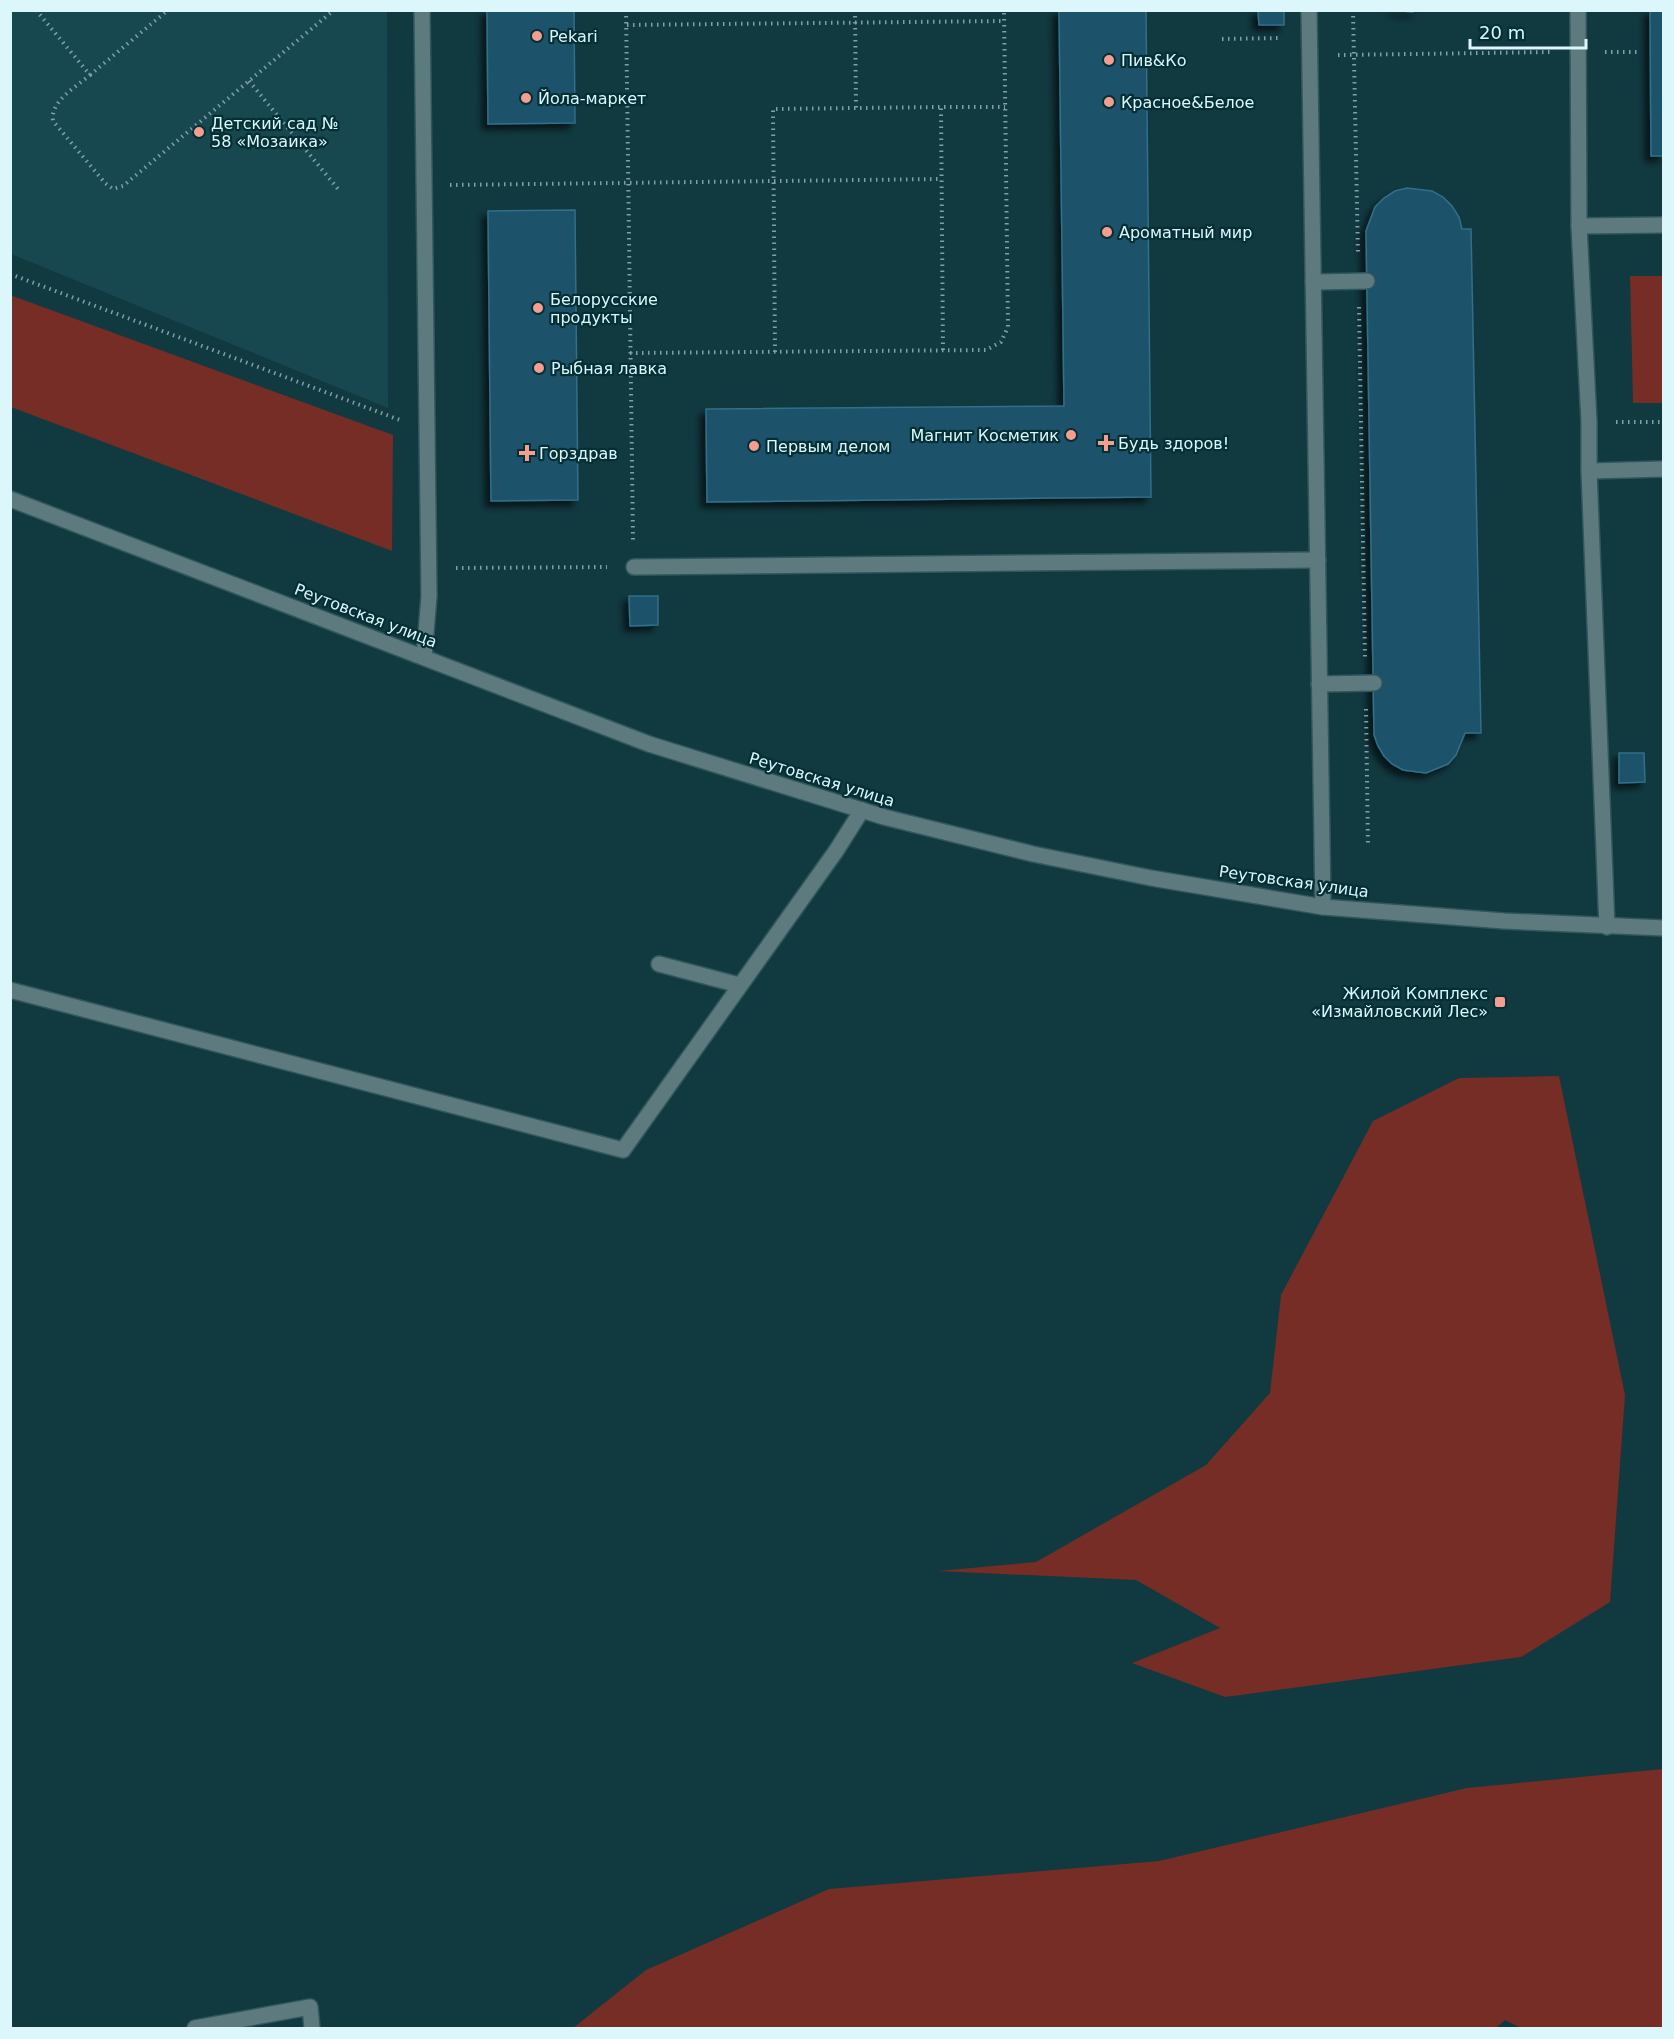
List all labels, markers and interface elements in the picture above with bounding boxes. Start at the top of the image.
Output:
scale bar [1470,12,1586,50]
text: 20 m [1479,22,1525,43]
place label: Pekari [549,27,598,46]
marker: Pekari [530,29,544,43]
place label: Пив&Ко [1121,51,1186,70]
marker: Пив&Ко [1102,53,1116,67]
place label: Йола-маркет [538,89,646,108]
marker: Йола-маркет [519,91,533,105]
place label: Красное&Белое [1121,93,1254,112]
marker: Красное&Белое [1102,95,1116,109]
place label: Детский сад № 58 «Мозаика» [211,114,338,151]
marker: Детский сад № 58 «Мозаика» [192,125,206,139]
place label: Ароматный мир [1119,223,1252,242]
marker: Ароматный мир [1100,225,1114,239]
place label: Белорусские продукты [550,290,658,327]
marker: Белорусские продукты [531,301,545,315]
place label: Рыбная лавка [551,359,667,378]
marker: Рыбная лавка [532,361,546,375]
place label: Магнит Косметик [910,426,1059,445]
marker: Магнит Косметик [1064,428,1078,442]
place label: Будь здоров! [1118,434,1229,453]
marker: Будь здоров! [1099,436,1113,450]
place label: Первым делом [766,437,890,456]
marker: Первым делом [747,439,761,453]
place label: Горздрав [539,444,618,463]
marker: Горздрав [520,446,534,460]
street label: Реутовская улица [292,579,440,651]
street label: Реутовская улица [747,748,897,811]
street label: Реутовская улица [1218,862,1370,901]
place label: Жилой Комплекс «Измайловский Лес» [1311,984,1488,1021]
marker: Жилой Комплекс «Измайловский Лес» [1493,995,1507,1009]

